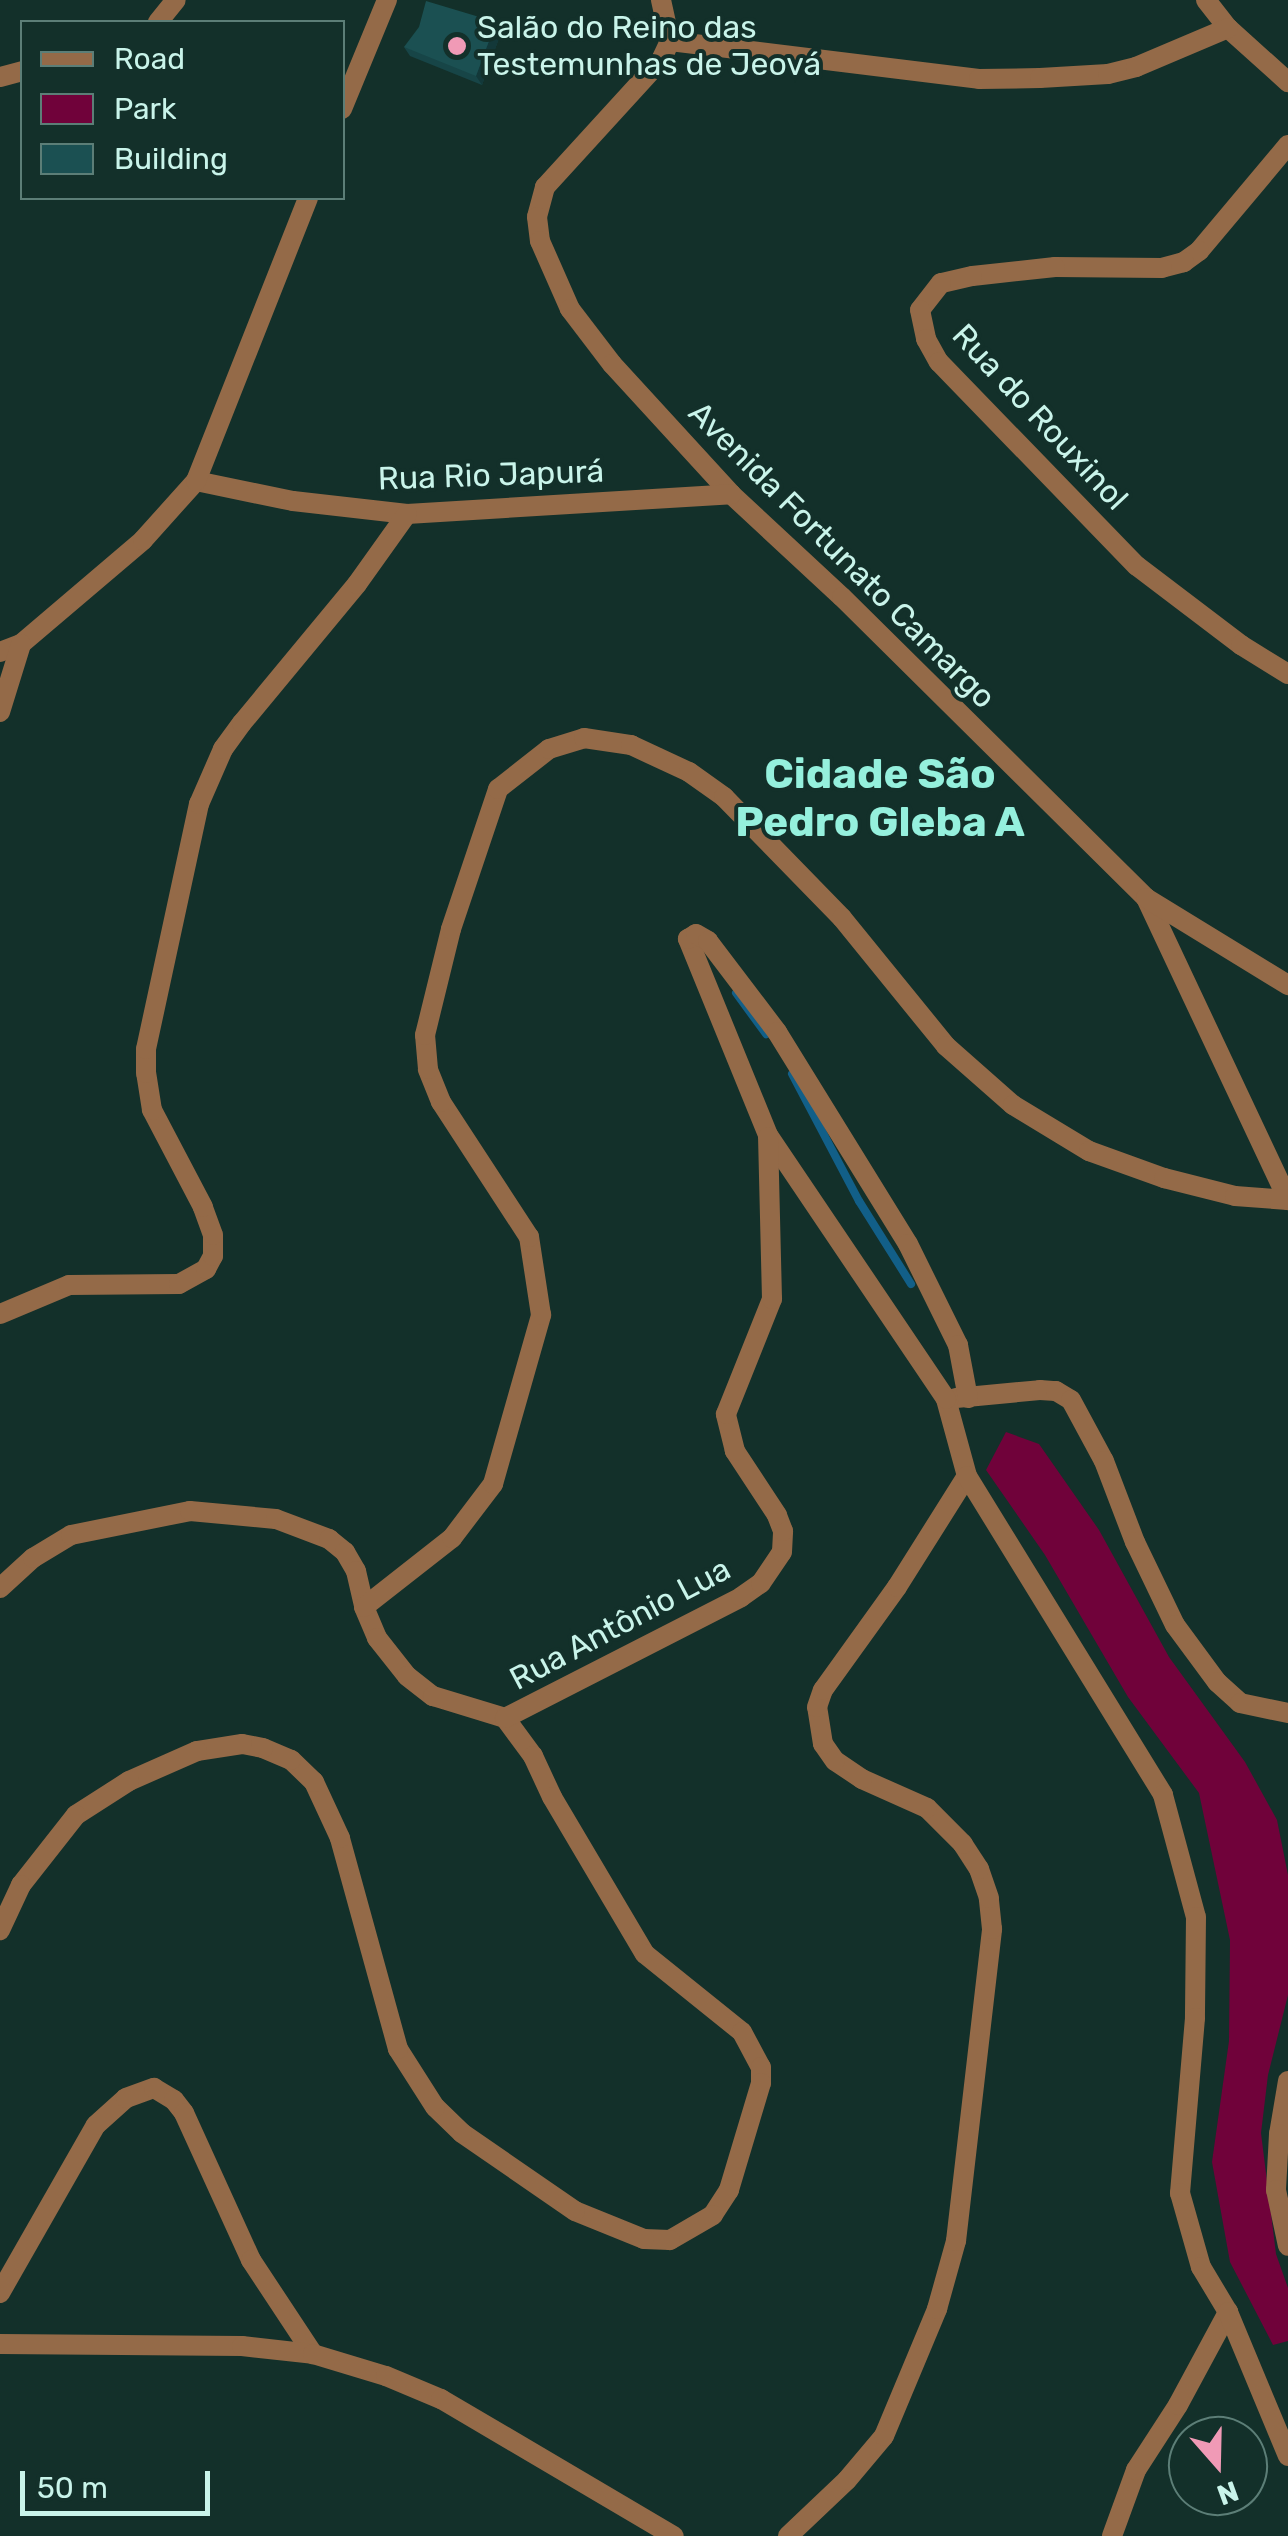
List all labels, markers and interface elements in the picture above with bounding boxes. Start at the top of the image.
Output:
place label: Salão do Reino das Testemunhas de Jeová [477,9,821,84]
legend [20,20,345,200]
marker: Salão do Reino das Testemunhas de Jeová [446,35,468,57]
text: Road [114,41,185,77]
text: Park [114,91,176,127]
text: Building [114,141,228,177]
street label: Rua do Rouxinol [944,316,1136,518]
street label: Avenida Fortunato Camargo [681,394,1003,716]
street label: Rua Rio Japurá [377,452,605,498]
district label: Cidade São Pedro Gleba A [735,749,1025,848]
street label: Rua Antônio Lua [503,1550,737,1698]
north arrow [1168,2416,1268,2516]
scale bar [25,2451,215,2513]
text: 50 m [37,2470,108,2506]
text: N [1213,2474,1243,2512]

